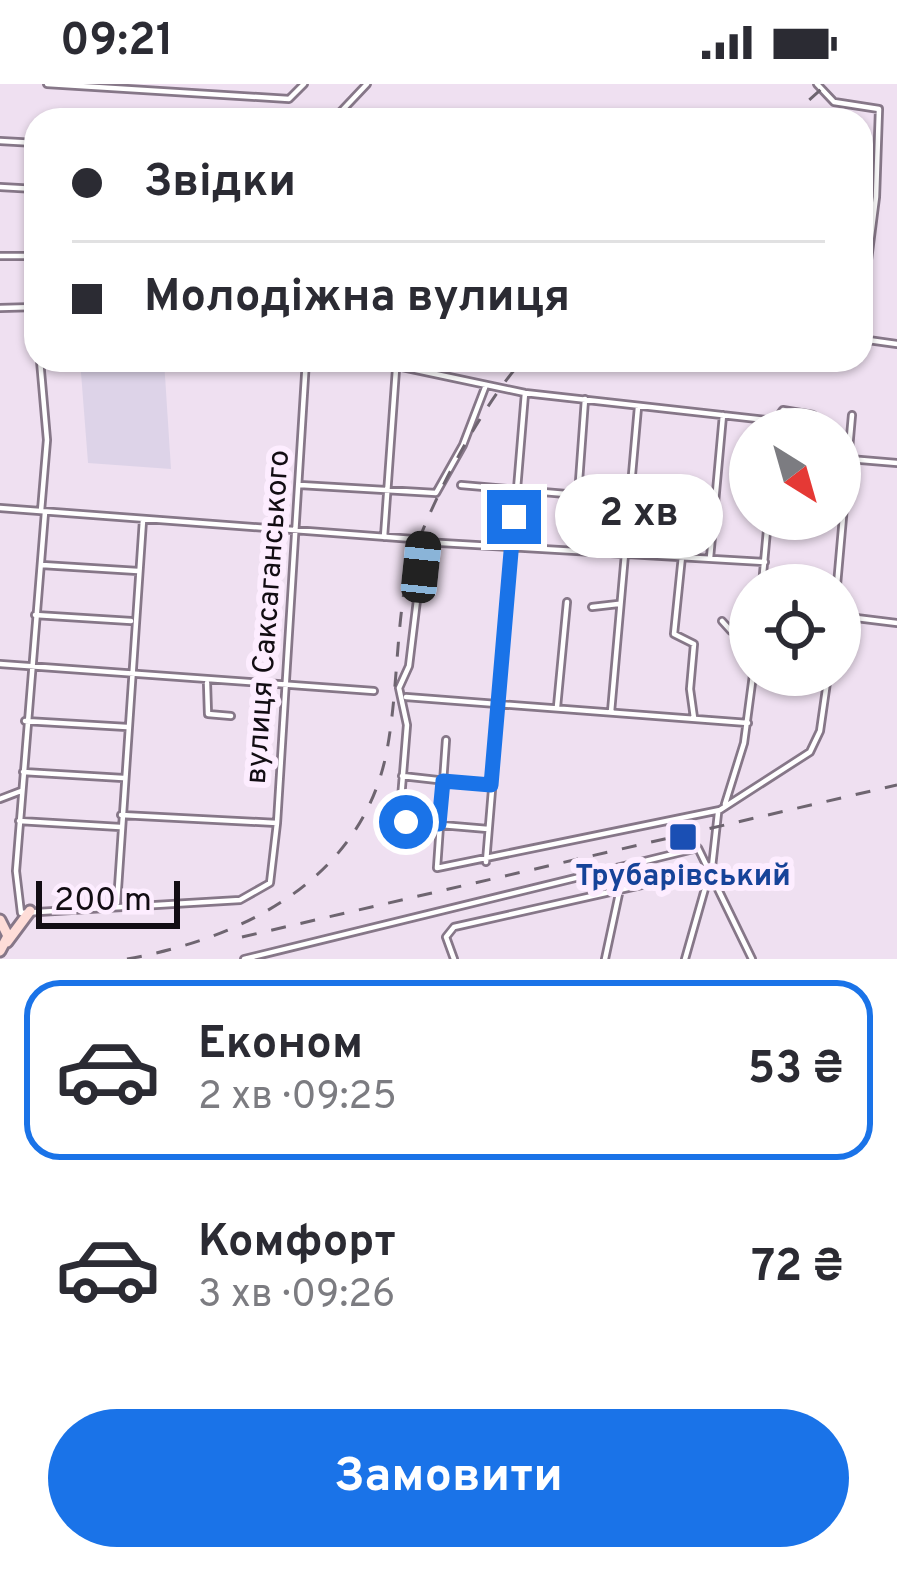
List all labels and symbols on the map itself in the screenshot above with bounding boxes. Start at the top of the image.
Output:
north arrow [729,408,861,540]
street label: вулиця Саксаганського [239,449,299,785]
callout: 2 хв [556,475,724,559]
route end [487,490,541,544]
car [399,529,443,605]
route start [379,795,433,849]
marker: Трубарівський [667,821,699,853]
place label: Трубарівський [575,859,791,896]
scale bar [36,875,180,928]

